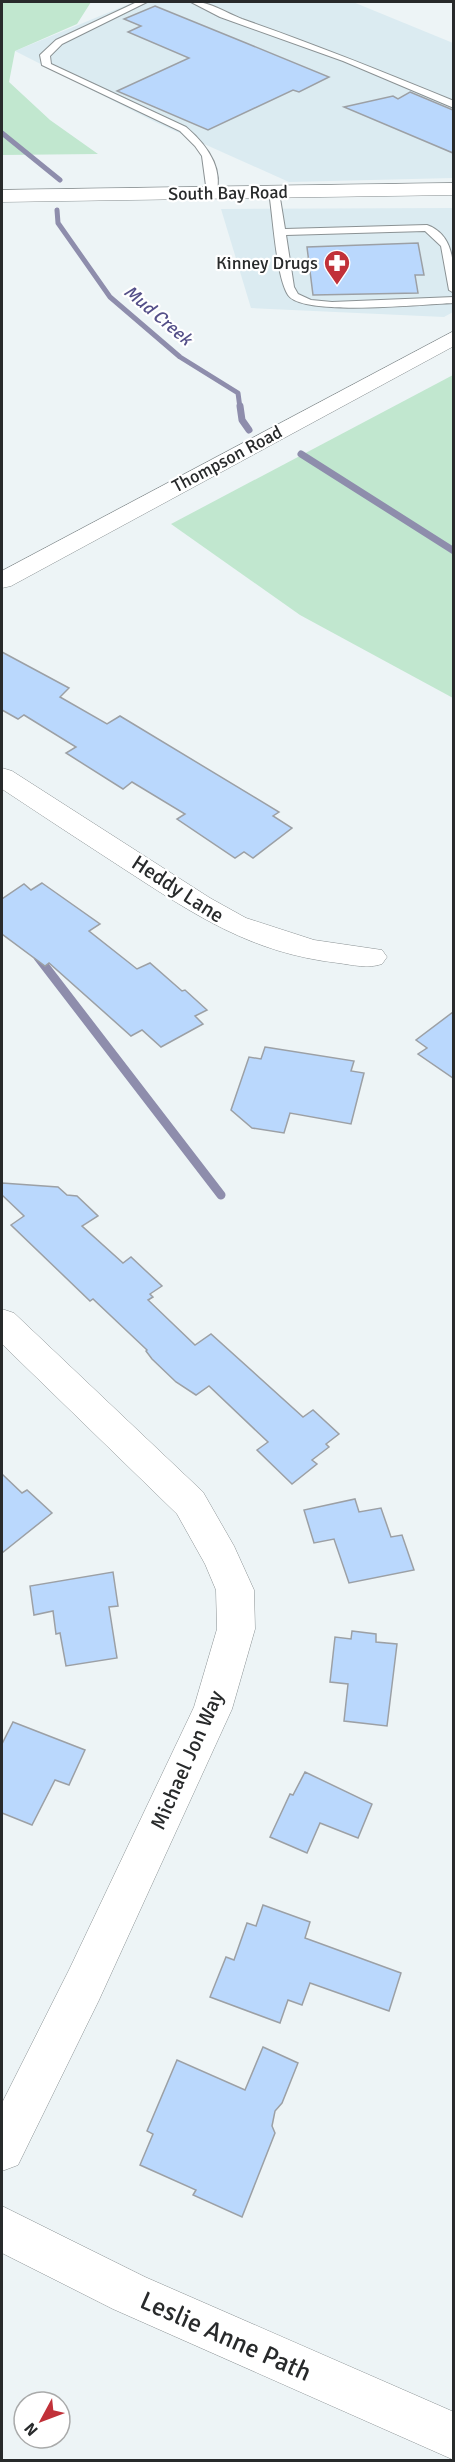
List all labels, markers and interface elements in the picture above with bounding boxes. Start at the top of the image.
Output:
street label: South Bay Road [168,181,288,205]
pharmacy icon: Kinney Drugs [322,248,352,286]
place label: Kinney Drugs [216,252,318,274]
water label: Mud Creek [119,280,198,351]
street label: Thompson Road [168,421,286,497]
street label: Heddy Lane [127,850,229,928]
street label: Michael Jon Way [145,1686,229,1834]
street label: Leslie Anne Path [135,2285,316,2389]
north arrow [12,2390,72,2450]
text: N [20,2418,43,2440]

